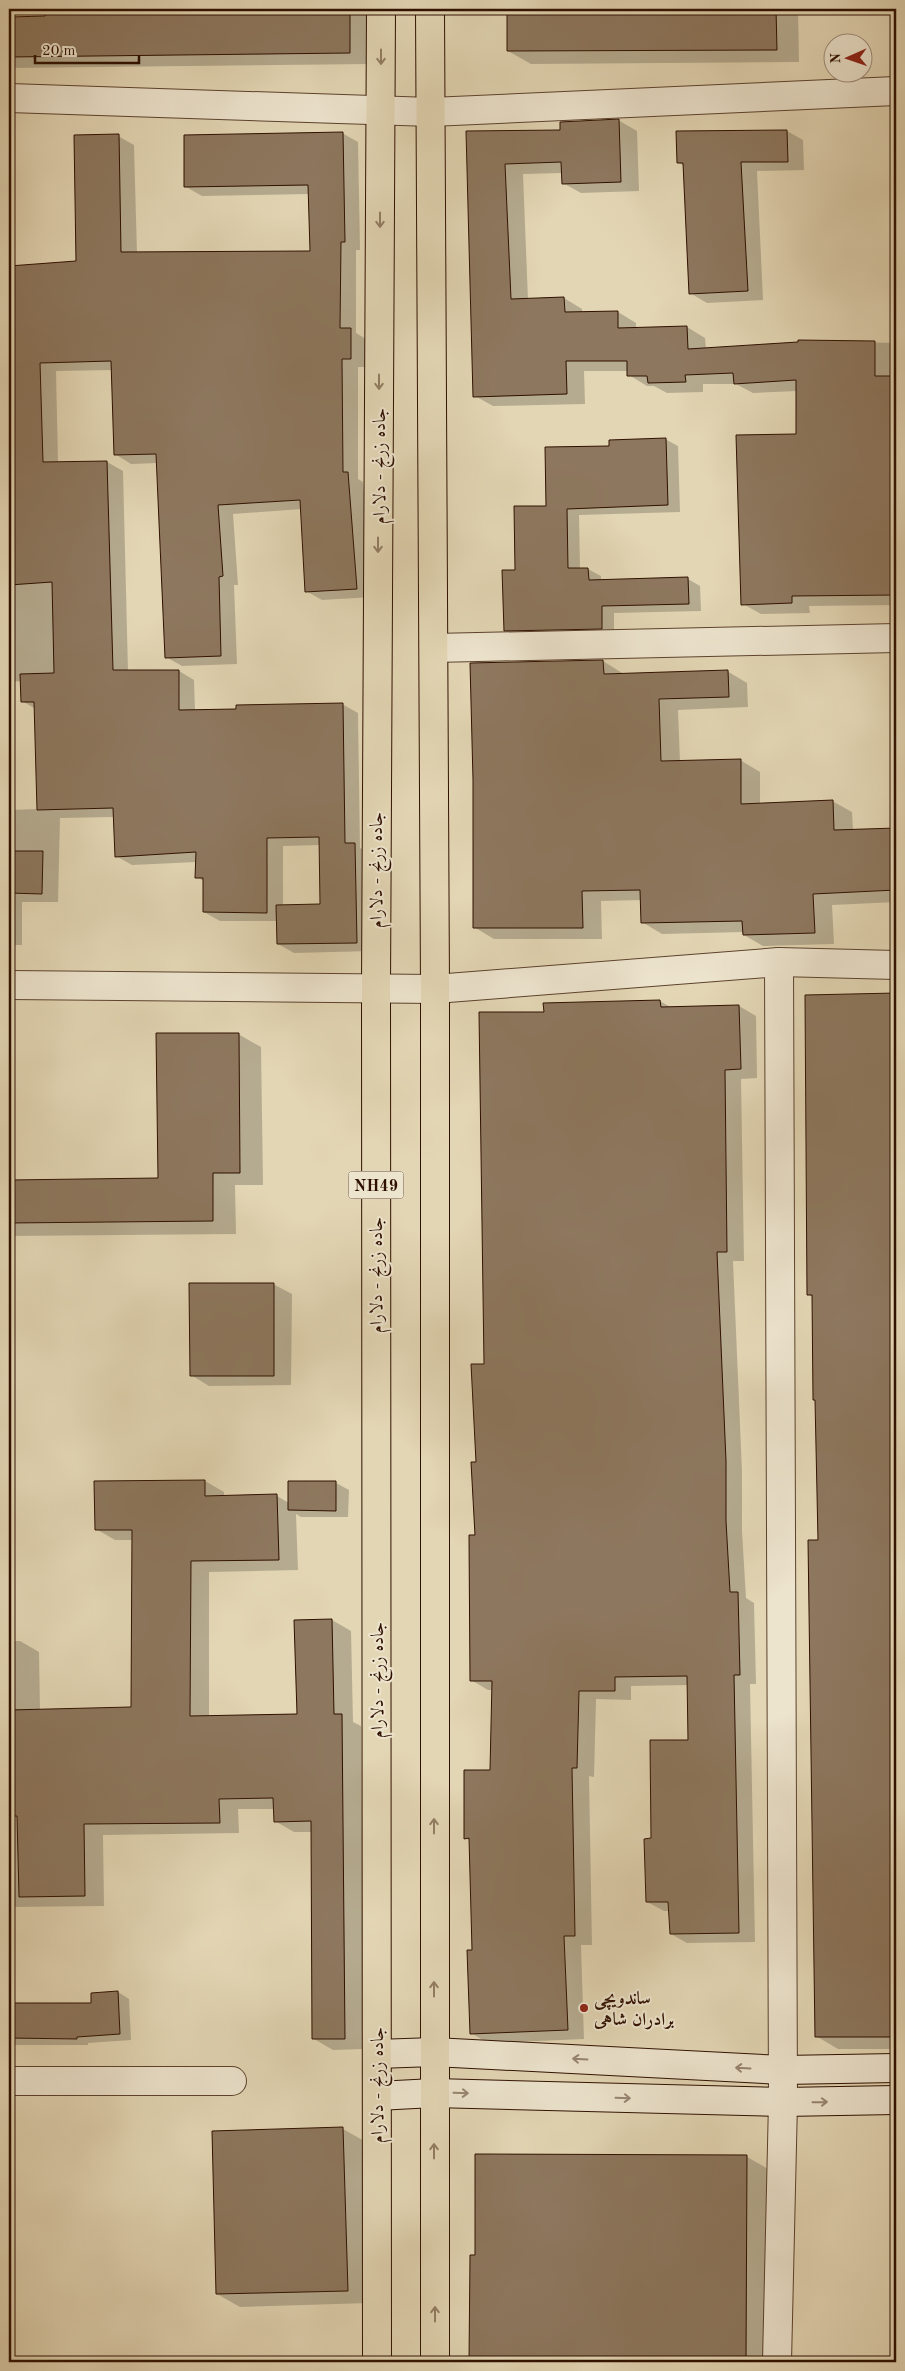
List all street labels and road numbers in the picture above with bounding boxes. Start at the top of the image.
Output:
street label: جاده زرنج - دلارام [371,408,395,524]
street label: جاده زرنج - دلارام [368,812,392,928]
road number: NH49 [348,1172,404,1198]
street label: جاده زرنج - دلارام [368,1217,392,1333]
street label: جاده زرنج - دلارام [369,1622,393,1738]
street label: جاده زرنج - دلارام [369,2027,393,2143]

